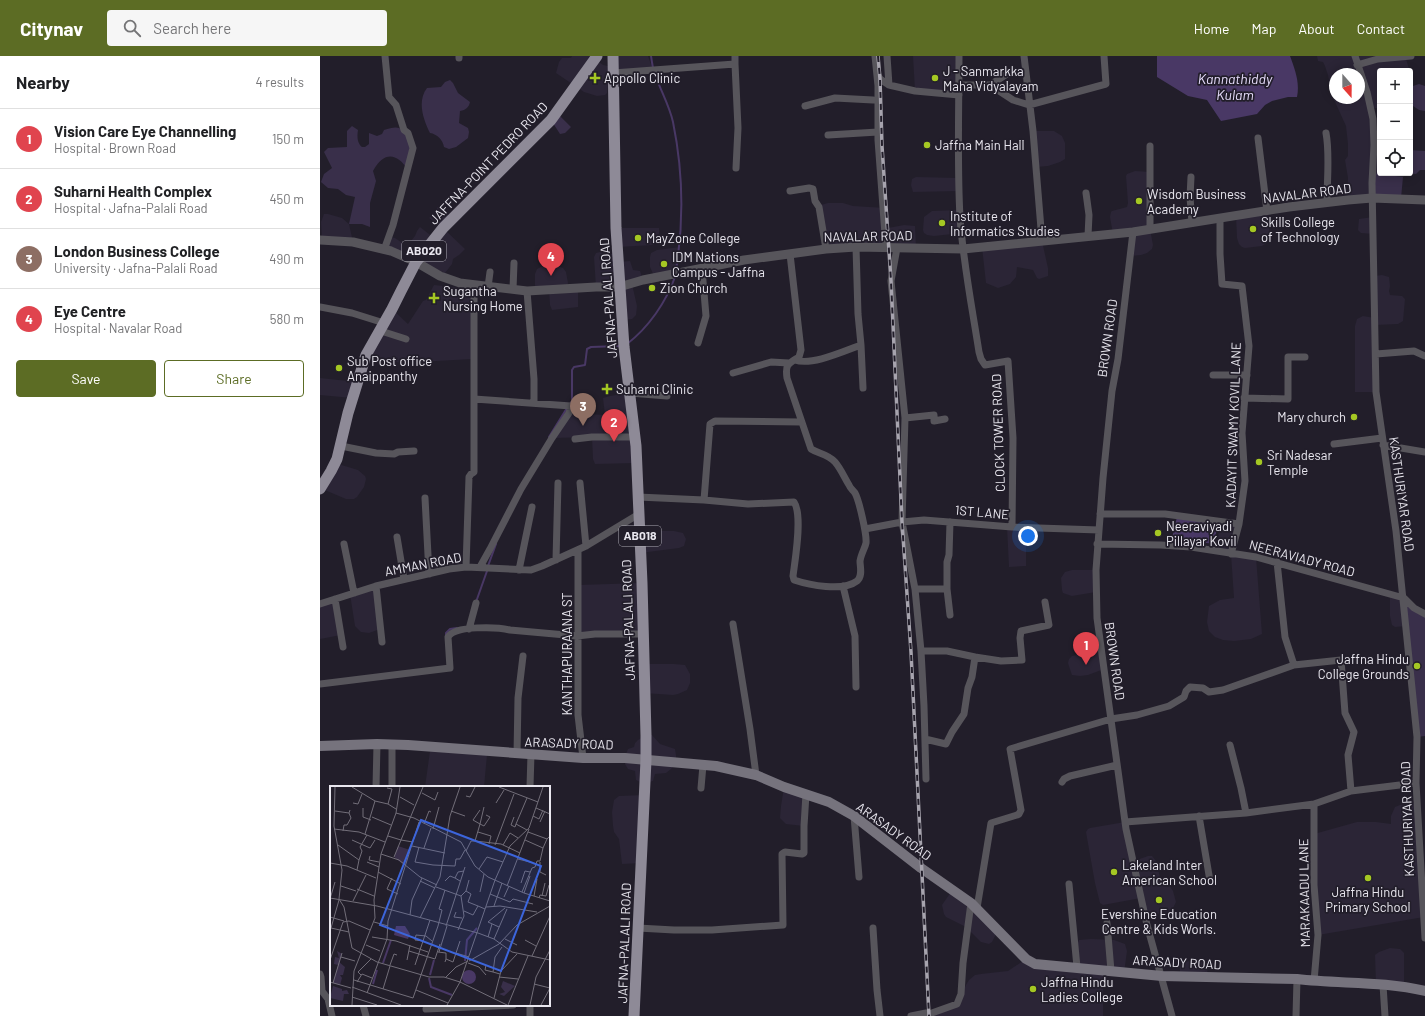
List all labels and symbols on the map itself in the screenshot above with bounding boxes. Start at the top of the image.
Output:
place label: J - Sanmarkka Maha Vidyalayam [943,63,1039,94]
north arrow [1329,68,1365,104]
place label: Appollo Clinic [604,70,680,86]
water label: Kannathiddy Kulam [1198,70,1273,103]
marker: Appollo Clinic [589,72,601,84]
marker: J - Sanmarkka Maha Vidyalayam [930,73,940,83]
street label: JAFFNA-POINT PEDRO ROAD [425,99,551,227]
place label: Jaffna Main Hall [935,137,1025,153]
marker: Jaffna Main Hall [922,140,932,150]
street label: NAVALAR ROAD [1262,180,1352,206]
place label: Wisdom Business Academy [1147,186,1246,217]
marker: Wisdom Business Academy [1134,196,1144,206]
place label: Institute of Informatics Studies [950,208,1060,239]
place label: Skills College of Technology [1261,214,1339,245]
marker: Institute of Informatics Studies [937,218,947,228]
marker: Skills College of Technology [1248,224,1258,234]
street label: NAVALAR ROAD [823,227,913,245]
place label: MayZone College [646,230,740,246]
marker: MayZone College [633,233,643,243]
street label: JAFNA-PALALI ROAD [596,237,620,359]
road number: AB020 [402,241,446,261]
pin: 4 [538,243,564,276]
place label: IDM Nations Campus - Jaffna [672,249,765,280]
marker: IDM Nations Campus - Jaffna [659,259,669,269]
place label: Zion Church [660,280,727,296]
place label: Sugantha Nursing Home [443,283,523,314]
marker: Zion Church [647,283,657,293]
marker: Sugantha Nursing Home [428,292,440,304]
street label: BROWN ROAD [1094,298,1120,378]
street label: KADAYIT SWAMY KOVIL LANE [1222,342,1244,508]
place label: Sub Post office Anaippanthy [347,353,432,384]
marker: Sub Post office Anaippanthy [334,363,344,373]
street label: CLOCK TOWER ROAD [988,374,1008,492]
place label: Suharni Clinic [616,381,693,397]
marker: Suharni Clinic [601,383,613,395]
pin: 3 [570,393,596,426]
pin: 2 [601,409,627,442]
place label: Mary church [1277,409,1346,425]
marker: Mary church [1349,412,1359,422]
street label: KASTHURIYAR ROAD [1386,436,1418,552]
place label: Sri Nadesar Temple [1267,447,1332,478]
marker: Sri Nadesar Temple [1254,457,1264,467]
street label: 1ST LANE [954,502,1010,522]
place label: Neeraviyadi Pillayar Kovil [1166,518,1236,549]
road number: AB018 [619,526,661,546]
your location [1018,526,1038,546]
marker: Neeraviyadi Pillayar Kovil [1153,528,1163,538]
street label: NEERAVIADY ROAD [1247,536,1357,580]
street label: AMMAN ROAD [383,549,463,579]
street label: JAFNA-PALALI ROAD [618,559,638,681]
street label: KANTHAPURAANA ST [559,592,575,716]
street label: BROWN ROAD [1102,621,1128,701]
pin: 1 [1073,632,1099,665]
place label: Jaffna Hindu College Grounds [1318,651,1409,682]
marker: Jaffna Hindu College Grounds [1412,661,1422,671]
street label: ARASADY ROAD [524,733,614,753]
street label: KASTHURIYAR ROAD [1397,761,1417,877]
inset map [330,786,550,1006]
street label: ARASADY ROAD [853,798,935,864]
street label: MARAKAADU LANE [1295,838,1313,948]
place label: Lakeland Inter American School [1122,857,1217,888]
marker: Lakeland Inter American School [1109,867,1119,877]
marker: Jaffna Hindu Primary School [1363,873,1373,883]
street label: JAFNA-PALALI ROAD [614,882,634,1004]
place label: Jaffna Hindu Primary School [1325,884,1411,915]
marker: Evershine Education Centre & Kids Worls. [1154,895,1164,905]
place label: Evershine Education Centre & Kids Worls. [1101,906,1217,937]
street label: ARASADY ROAD [1132,952,1222,972]
place label: Jaffna Hindu Ladies College [1041,974,1123,1005]
marker: Jaffna Hindu Ladies College [1028,984,1038,994]

